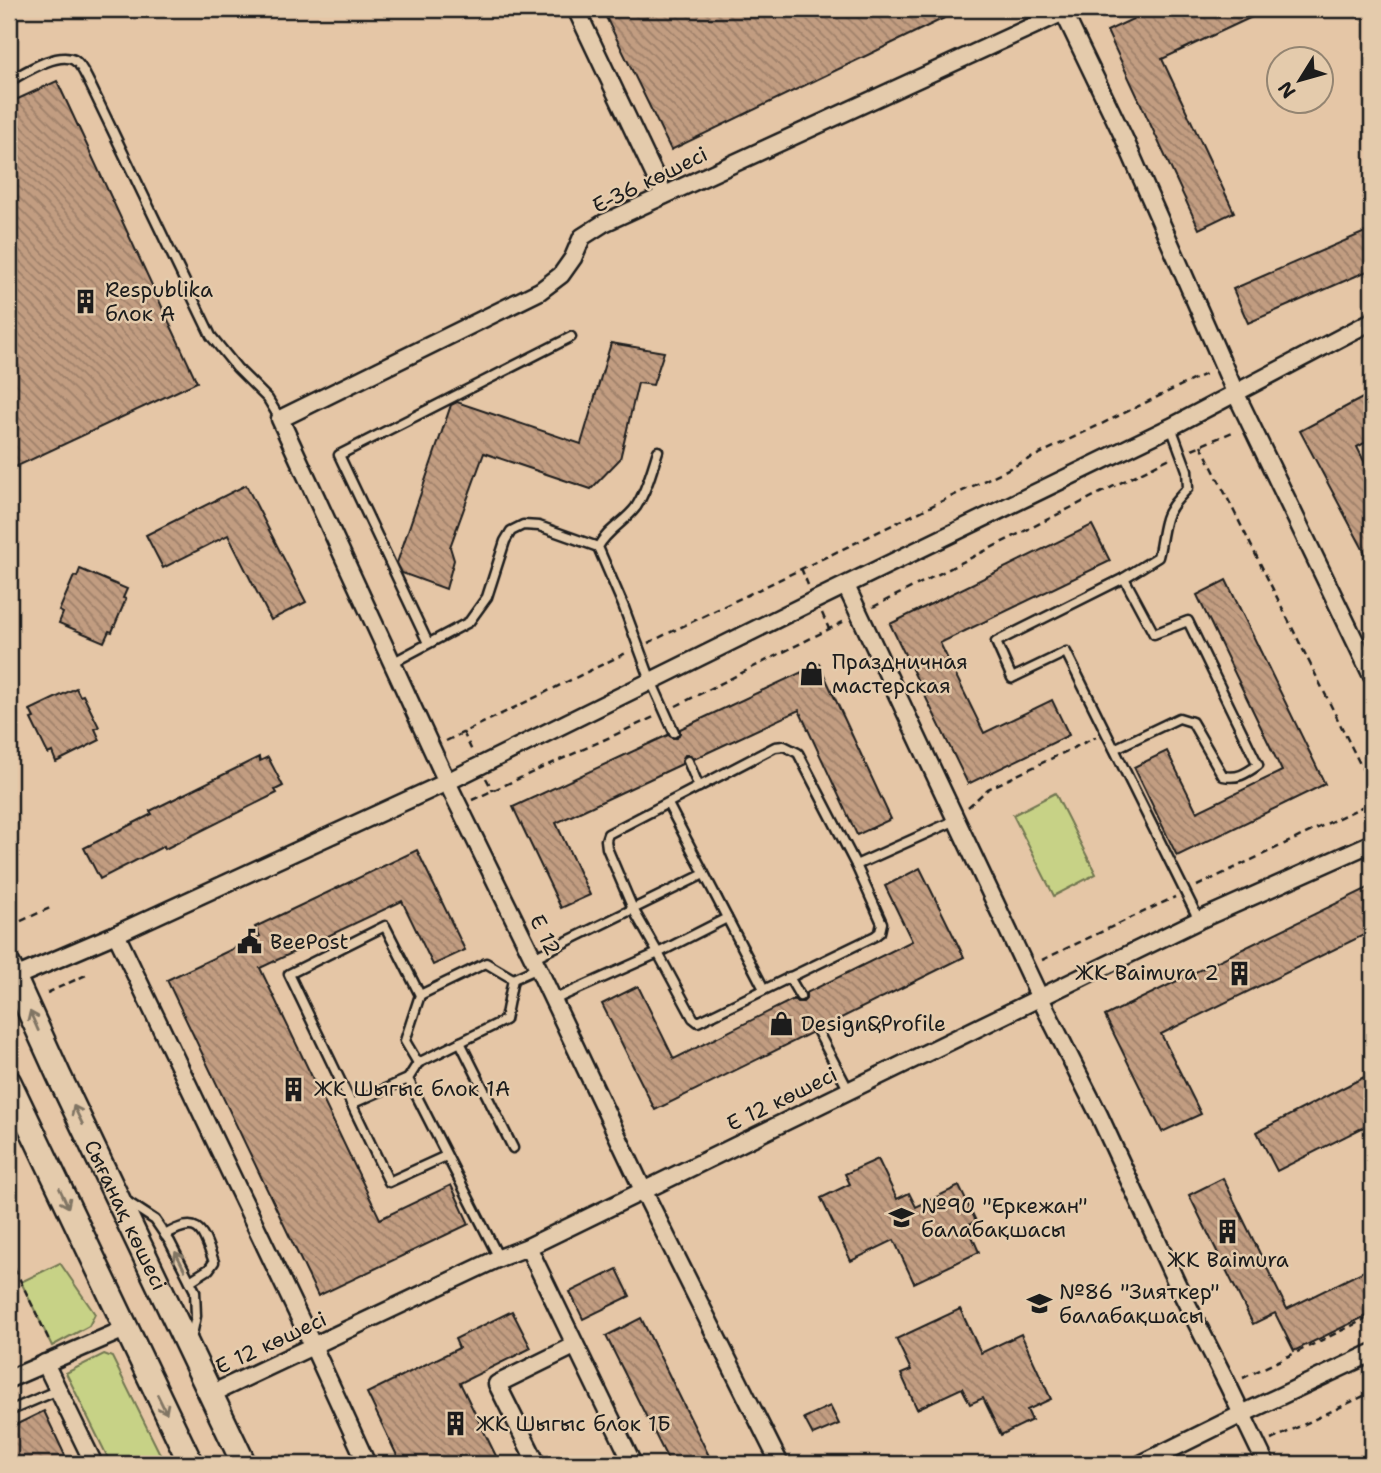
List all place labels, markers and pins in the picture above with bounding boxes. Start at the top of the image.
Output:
place label: Respublika блок А [105,276,213,328]
building icon: Respublika блок А [71,288,99,316]
place label: Праздничная мастерская [832,648,968,700]
shop icon: Праздничная мастерская [798,660,826,688]
public building icon: BeePost [236,928,264,956]
place label: BeePost [270,928,349,956]
place label: ЖК Baimura 2 [1075,959,1219,987]
building icon: ЖК Baimura 2 [1225,959,1253,987]
shop icon: Design&Profile [767,1010,795,1038]
place label: Design&Profile [801,1010,946,1038]
building icon: ЖК Шыгыс блок 1А [280,1075,308,1103]
place label: ЖК Шыгыс блок 1А [314,1075,510,1103]
place label: №90 "Еркежан" балабақшасы [921,1192,1088,1244]
school or university icon: №90 "Еркежан" балабақшасы [887,1204,915,1232]
building icon: ЖК Baimura [1214,1217,1242,1245]
place label: ЖК Baimura [1167,1246,1289,1274]
place label: №86 "Зияткер" балабақшасы [1059,1278,1220,1330]
school or university icon: №86 "Зияткер" балабақшасы [1025,1290,1053,1318]
building icon: ЖК Шыгыс блок 1Б [442,1410,470,1438]
place label: ЖК Шыгыс блок 1Б [476,1410,671,1438]

